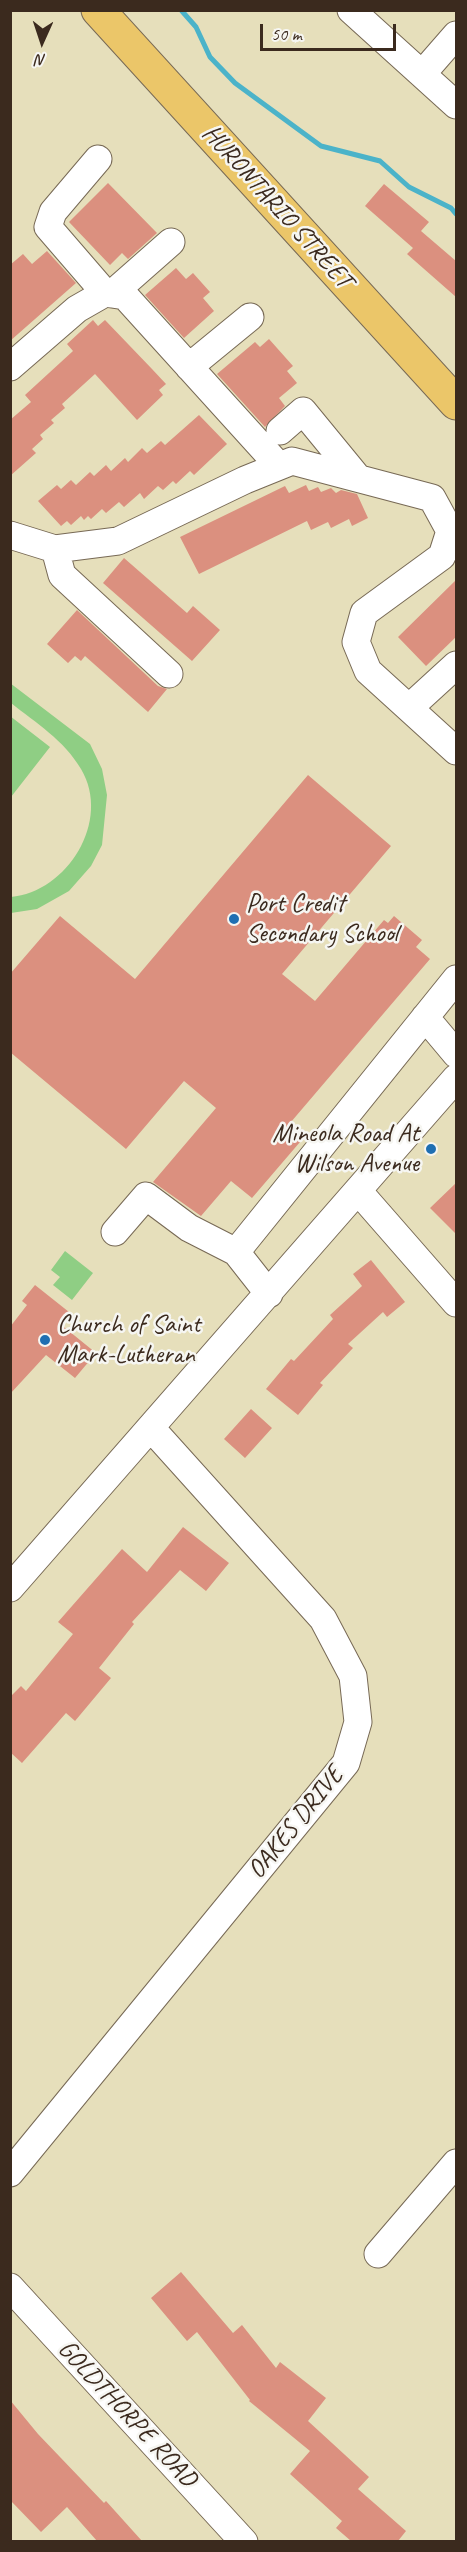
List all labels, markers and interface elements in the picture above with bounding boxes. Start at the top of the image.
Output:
north arrow [12,12,72,72]
scale bar [263,12,400,50]
text: 50 m [271,23,302,45]
text: N [36,50,47,70]
street label: HURONTARIO STREET [195,118,359,296]
place label: Port Credit Secondary School [246,888,398,950]
marker: Port Credit Secondary School [227,912,241,926]
place label: Mineola Road At Wilson Avenue [272,1118,419,1180]
marker: Mineola Road At Wilson Avenue [424,1142,438,1156]
place label: Church of Saint Mark-Lutheran [57,1309,200,1370]
marker: Church of Saint Mark-Lutheran [38,1333,52,1347]
street label: OAKES DRIVE [241,1761,351,1885]
street label: GOLDTHORPE ROAD [51,2334,203,2494]

